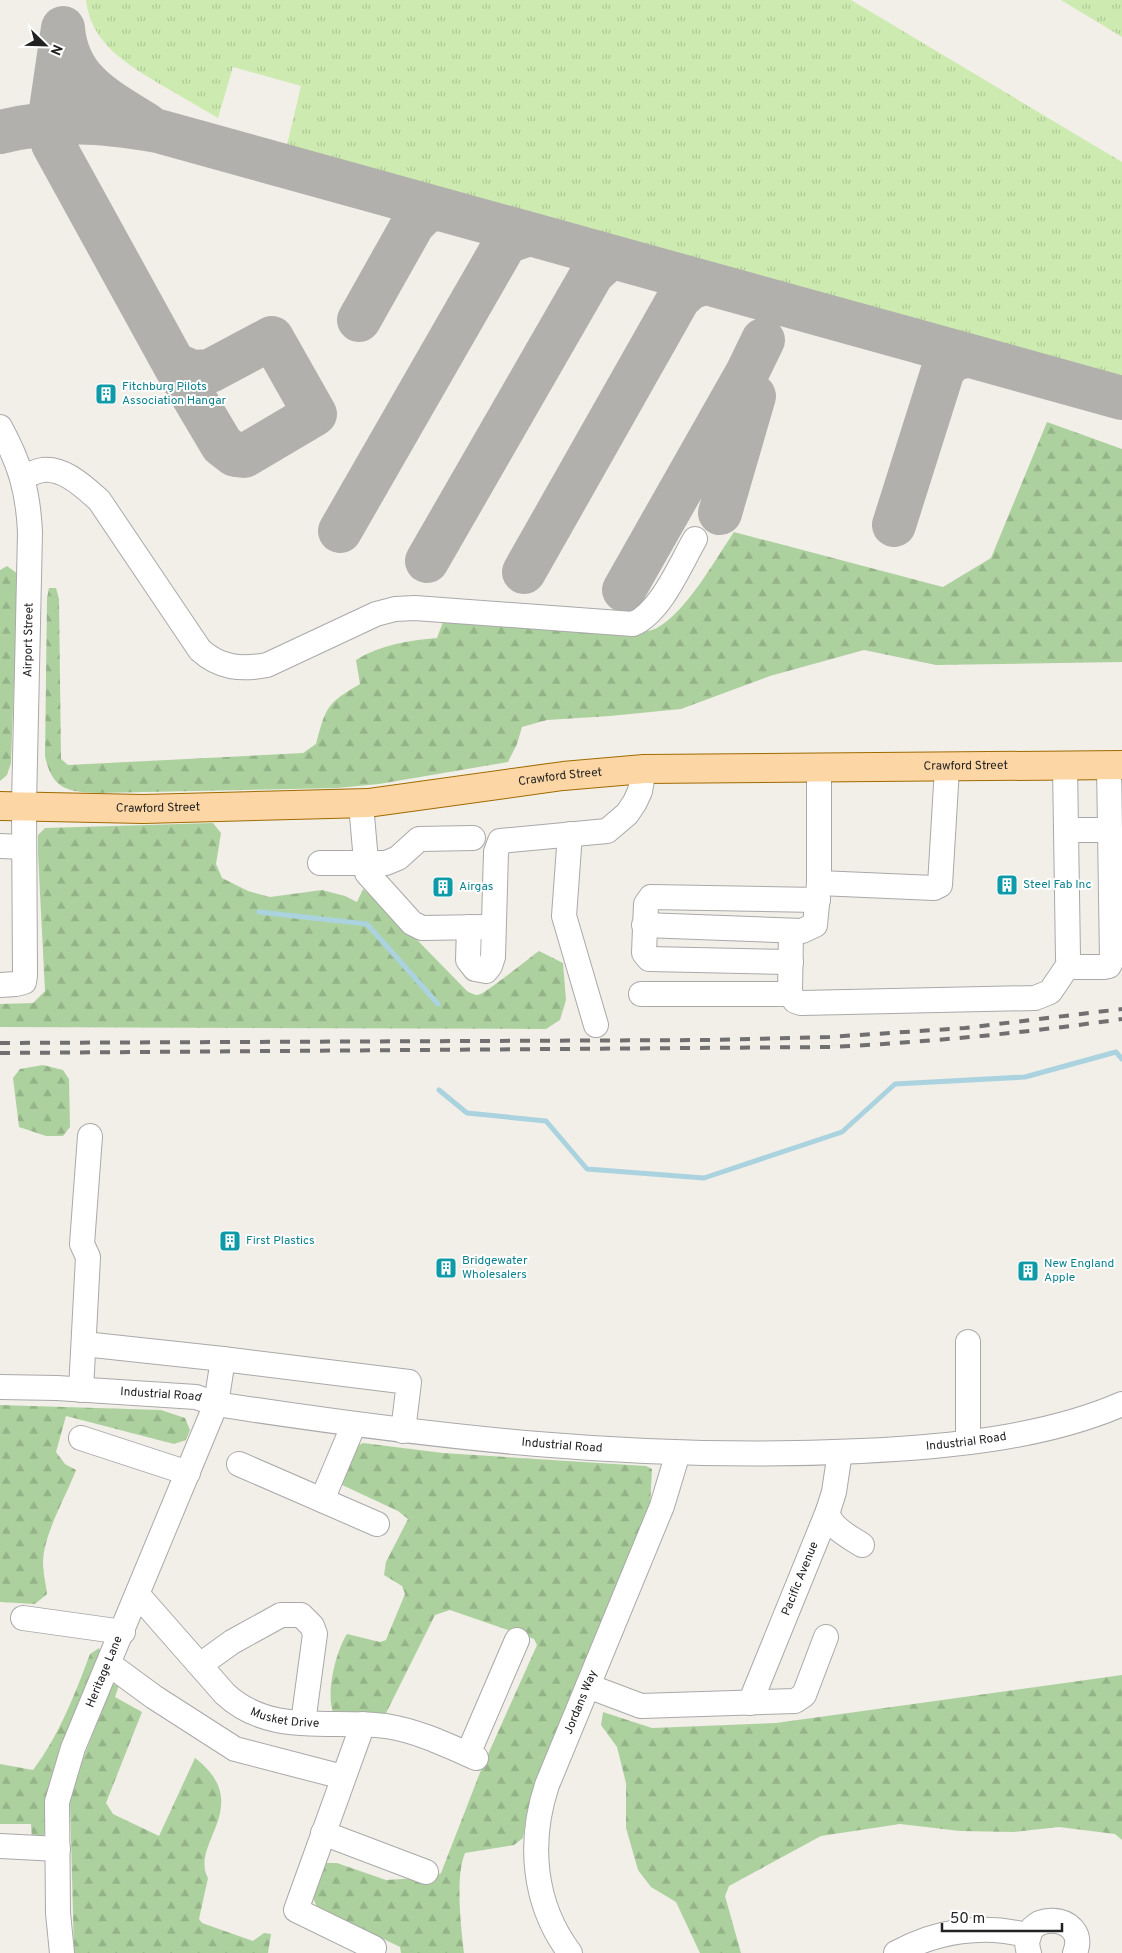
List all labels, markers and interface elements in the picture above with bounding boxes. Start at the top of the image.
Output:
north arrow [20,20,70,70]
text: N [46,42,65,57]
place label: Fitchburg Pilots Association Hangar [122,379,227,409]
building icon: Fitchburg Pilots Association Hangar [94,382,118,406]
street label: Airport Street [20,603,38,677]
street label: Crawford Street [923,758,1008,775]
street label: Crawford Street [517,765,603,790]
street label: Crawford Street [116,799,200,817]
building icon: Steel Fab Inc [995,873,1019,897]
building icon: Airgas [431,875,455,899]
place label: Steel Fab Inc [1023,877,1092,893]
place label: Airgas [459,879,493,895]
building icon: First Plastics [218,1229,242,1253]
place label: First Plastics [246,1233,315,1249]
place label: Bridgewater Wholesalers [462,1253,528,1283]
building icon: Bridgewater Wholesalers [434,1256,458,1280]
place label: New England Apple [1044,1256,1114,1286]
building icon: New England Apple [1016,1259,1040,1283]
street label: Industrial Road [120,1384,204,1406]
street label: Industrial Road [925,1429,1008,1455]
street label: Industrial Road [521,1435,603,1457]
street label: Pacific Avenue [778,1539,823,1618]
street label: Heritage Lane [83,1634,127,1710]
street label: Jordans Way [561,1668,602,1737]
street label: Musket Drive [248,1704,319,1732]
scale bar [942,1900,1062,1932]
text: 50 m [950,1910,985,1929]

